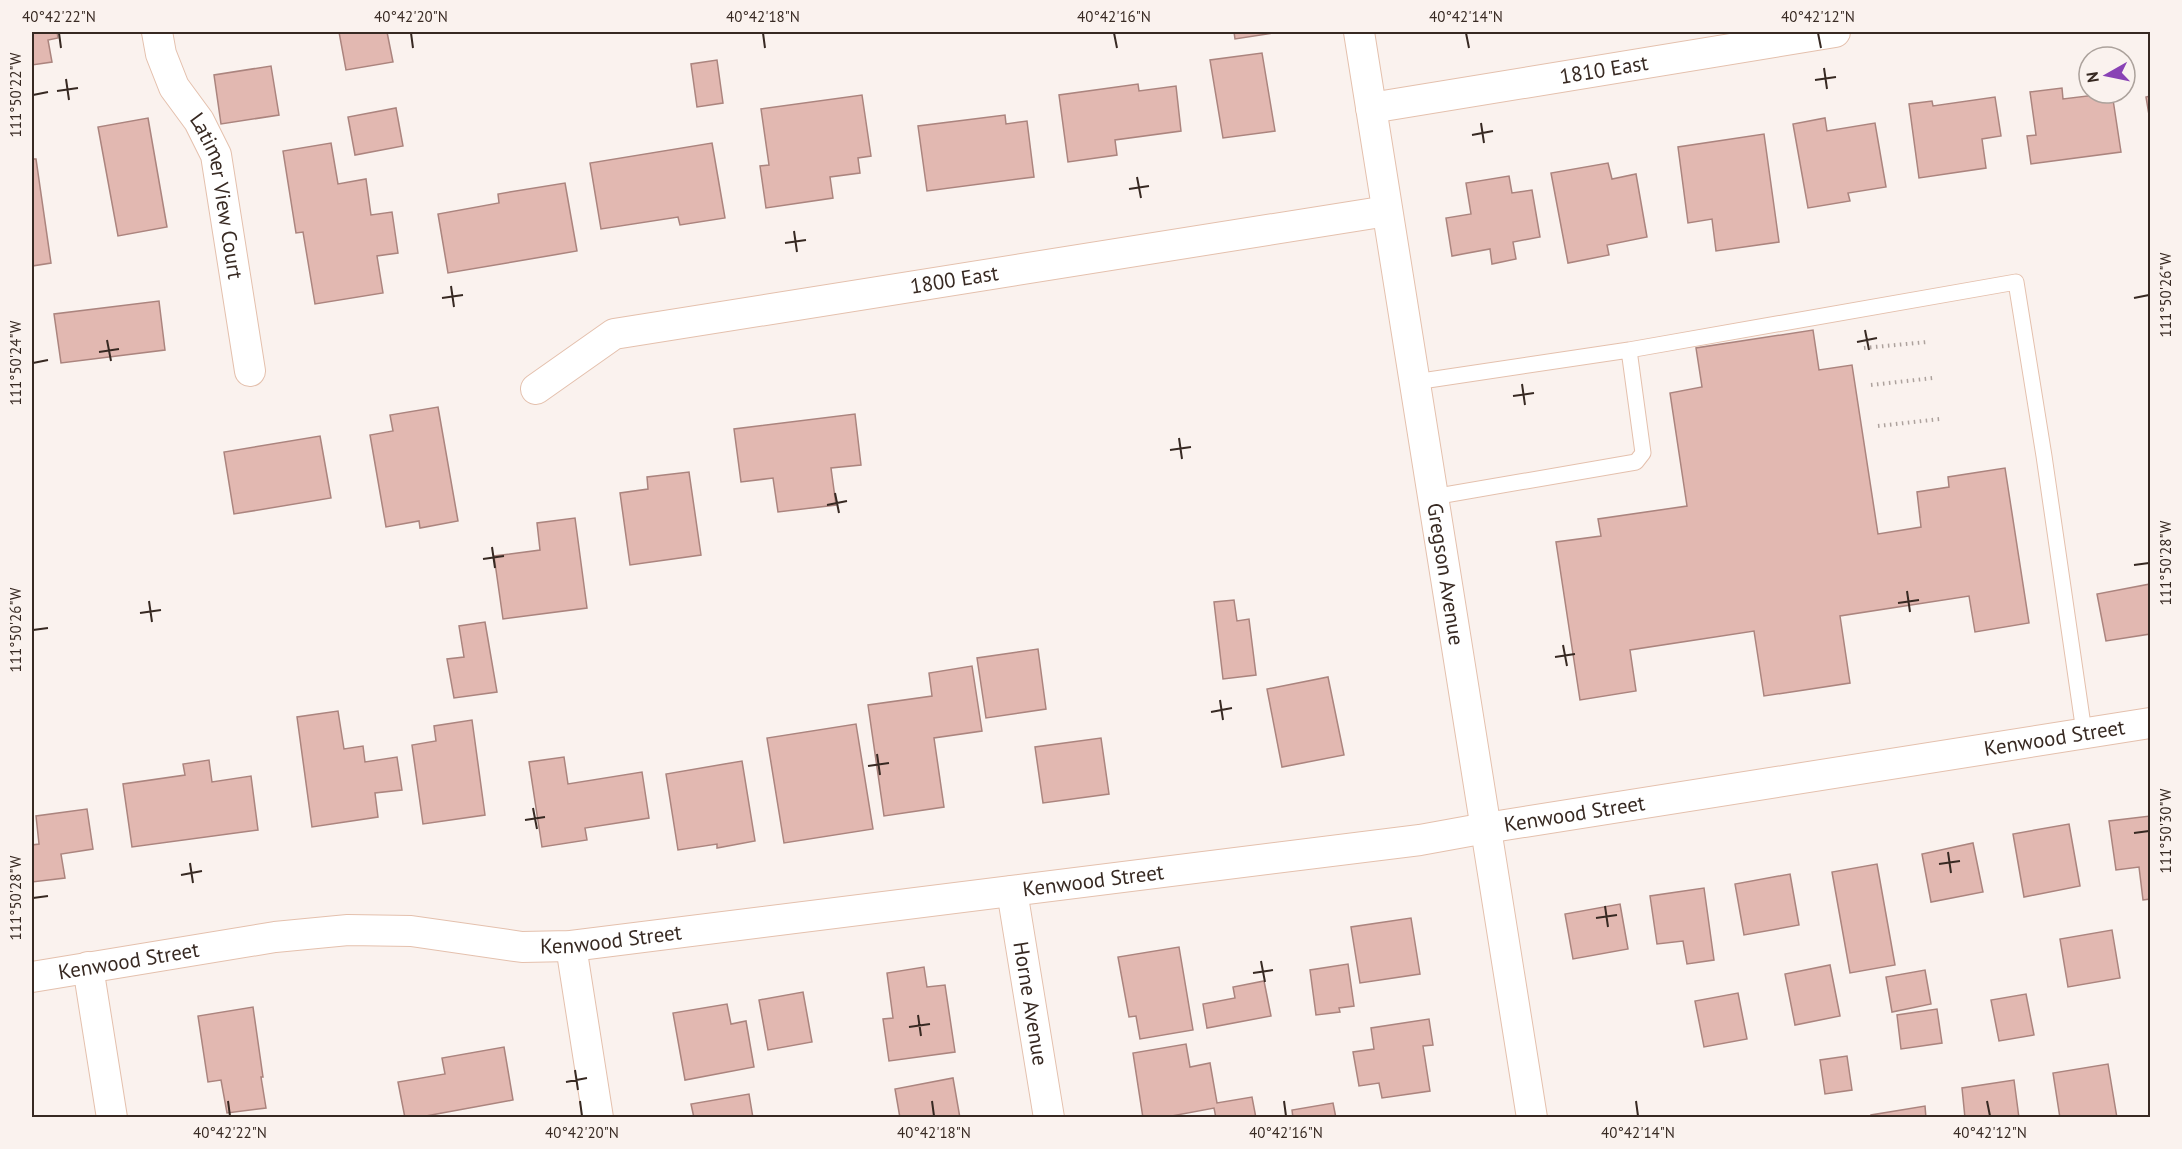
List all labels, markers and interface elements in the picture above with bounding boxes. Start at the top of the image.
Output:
text: 40°42'22"N [22,7,96,26]
text: 40°42'20"N [374,7,448,26]
text: 40°42'18"N [726,7,800,26]
text: 40°42'16"N [1077,7,1151,26]
text: 40°42'14"N [1429,7,1503,26]
text: 40°42'12"N [1781,7,1855,26]
north arrow [2077,45,2137,105]
street label: 1810 East [1558,49,1650,90]
text: 111°50'22"W [6,52,25,137]
text: N [2081,71,2103,84]
street label: Latimer View Court [184,107,249,281]
text: 111°50'26"W [2156,252,2175,337]
street label: 1800 East [908,259,1000,300]
text: 111°50'24"W [6,320,25,405]
street label: Gregson Avenue [1421,501,1471,647]
text: 111°50'28"W [2156,520,2175,605]
text: 111°50'26"W [6,587,25,672]
street label: Kenwood Street [1982,713,2127,762]
text: 111°50'30"W [2156,788,2175,873]
street label: Kenwood Street [1502,789,1647,838]
text: 111°50'28"W [6,855,25,940]
street label: Kenwood Street [1021,858,1165,903]
street label: Kenwood Street [540,918,683,960]
street label: Kenwood Street [56,936,201,985]
street label: Horne Avenue [1007,939,1054,1067]
text: 40°42'22"N [193,1123,267,1142]
text: 40°42'20"N [545,1123,619,1142]
text: 40°42'18"N [897,1123,971,1142]
text: 40°42'16"N [1249,1123,1323,1142]
text: 40°42'14"N [1601,1123,1675,1142]
text: 40°42'12"N [1953,1123,2027,1142]

